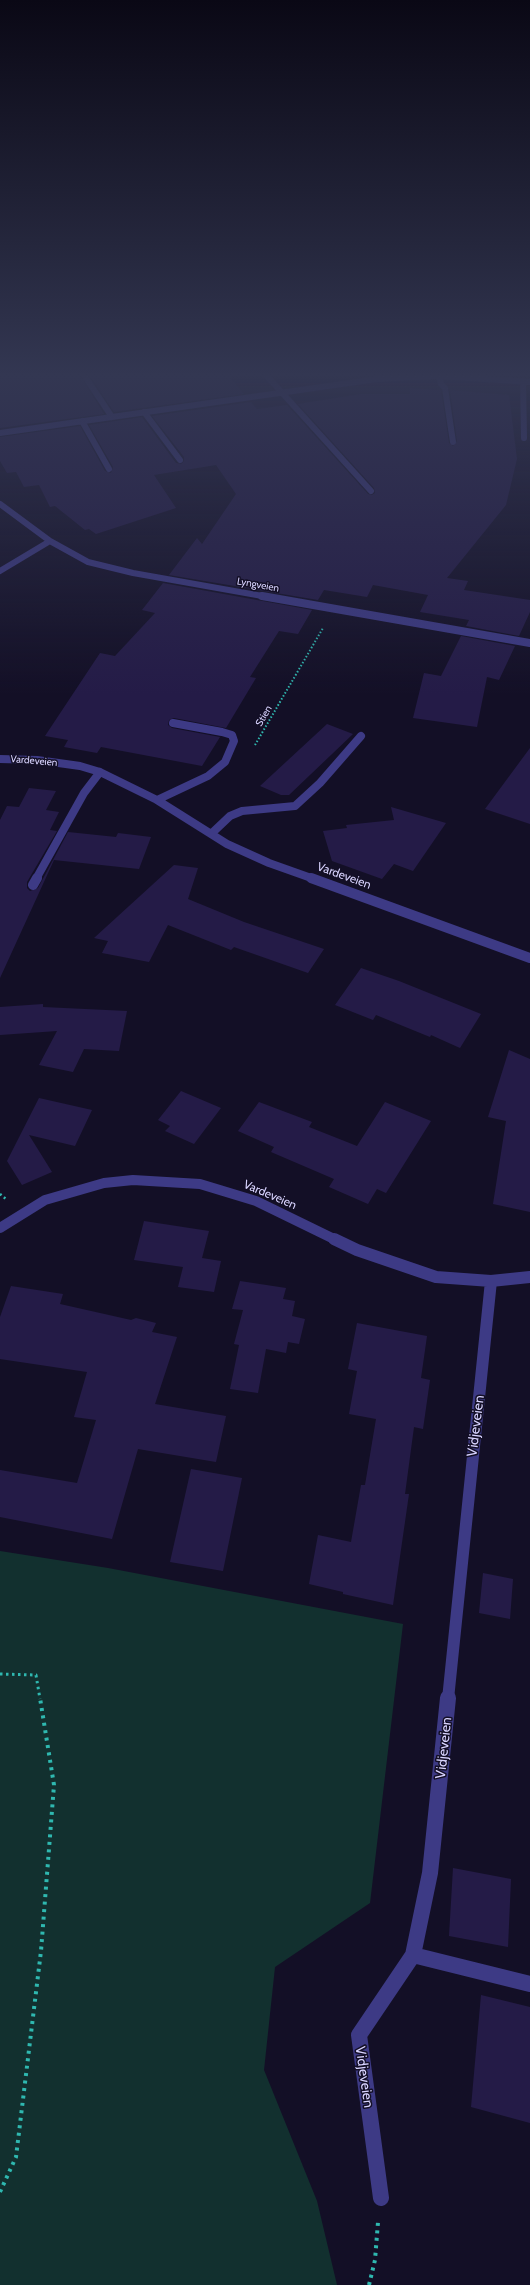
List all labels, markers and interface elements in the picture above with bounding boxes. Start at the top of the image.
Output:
street label: Lyngveien [236,575,280,595]
street label: Stien [253,704,275,728]
street label: Vardeveien [10,753,58,769]
street label: Vardeveien [315,860,373,892]
street label: Vardeveien [241,1177,299,1213]
street label: Vidjeveien [464,1394,488,1458]
street label: Vidjeveien [432,1716,456,1780]
street label: Vidjeveien [351,2045,377,2109]

